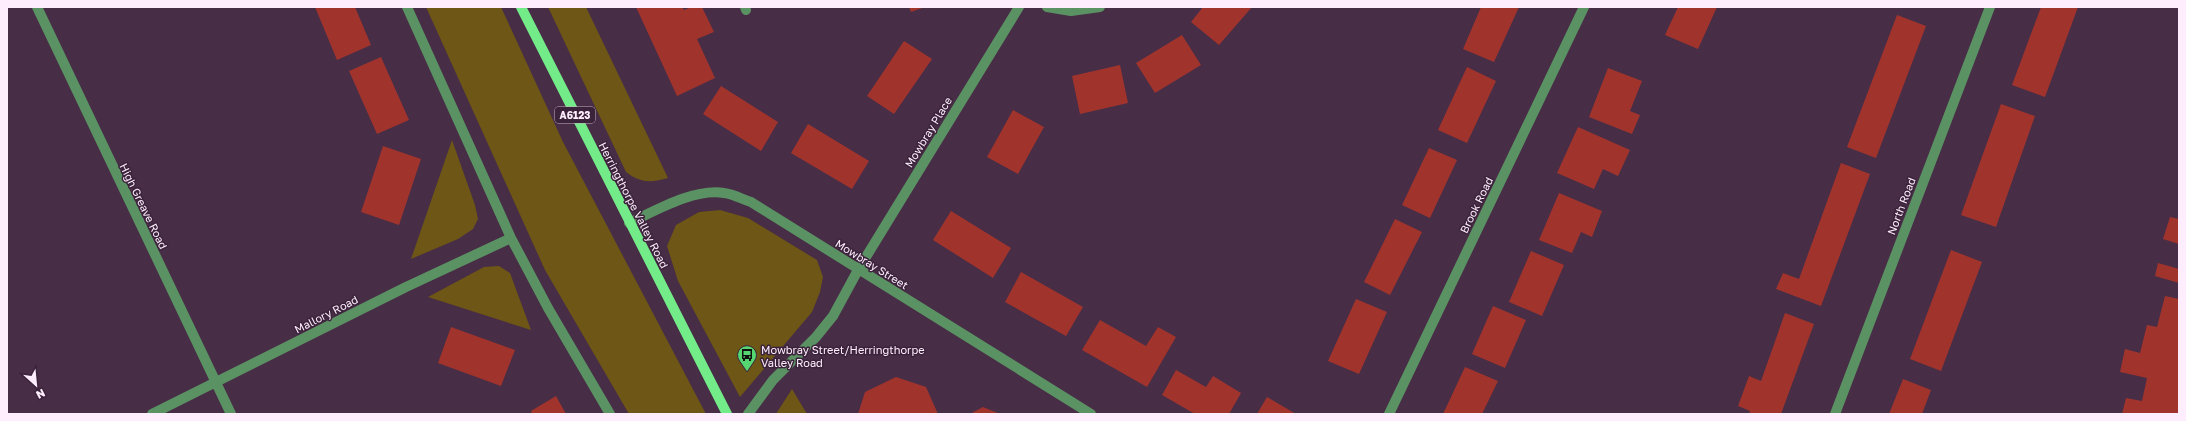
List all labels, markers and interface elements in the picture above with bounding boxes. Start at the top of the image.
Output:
street label: Mowbray Place [902,94,954,170]
road number: A6123 [555,107,595,123]
street label: Herringthorpe Valley Road [597,140,671,270]
street label: High Greave Road [118,161,170,251]
street label: Brook Road [1457,175,1495,235]
street label: North Road [1884,176,1918,236]
street label: Mowbray Street [833,236,911,292]
street label: Mallory Road [292,292,360,336]
place label: Mowbray Street/Herringthorpe Valley Road [761,343,925,369]
bus stop icon: Mowbray Street/Herringthorpe Valley Road [736,344,758,372]
north arrow [16,365,56,405]
text: N [34,387,47,402]

